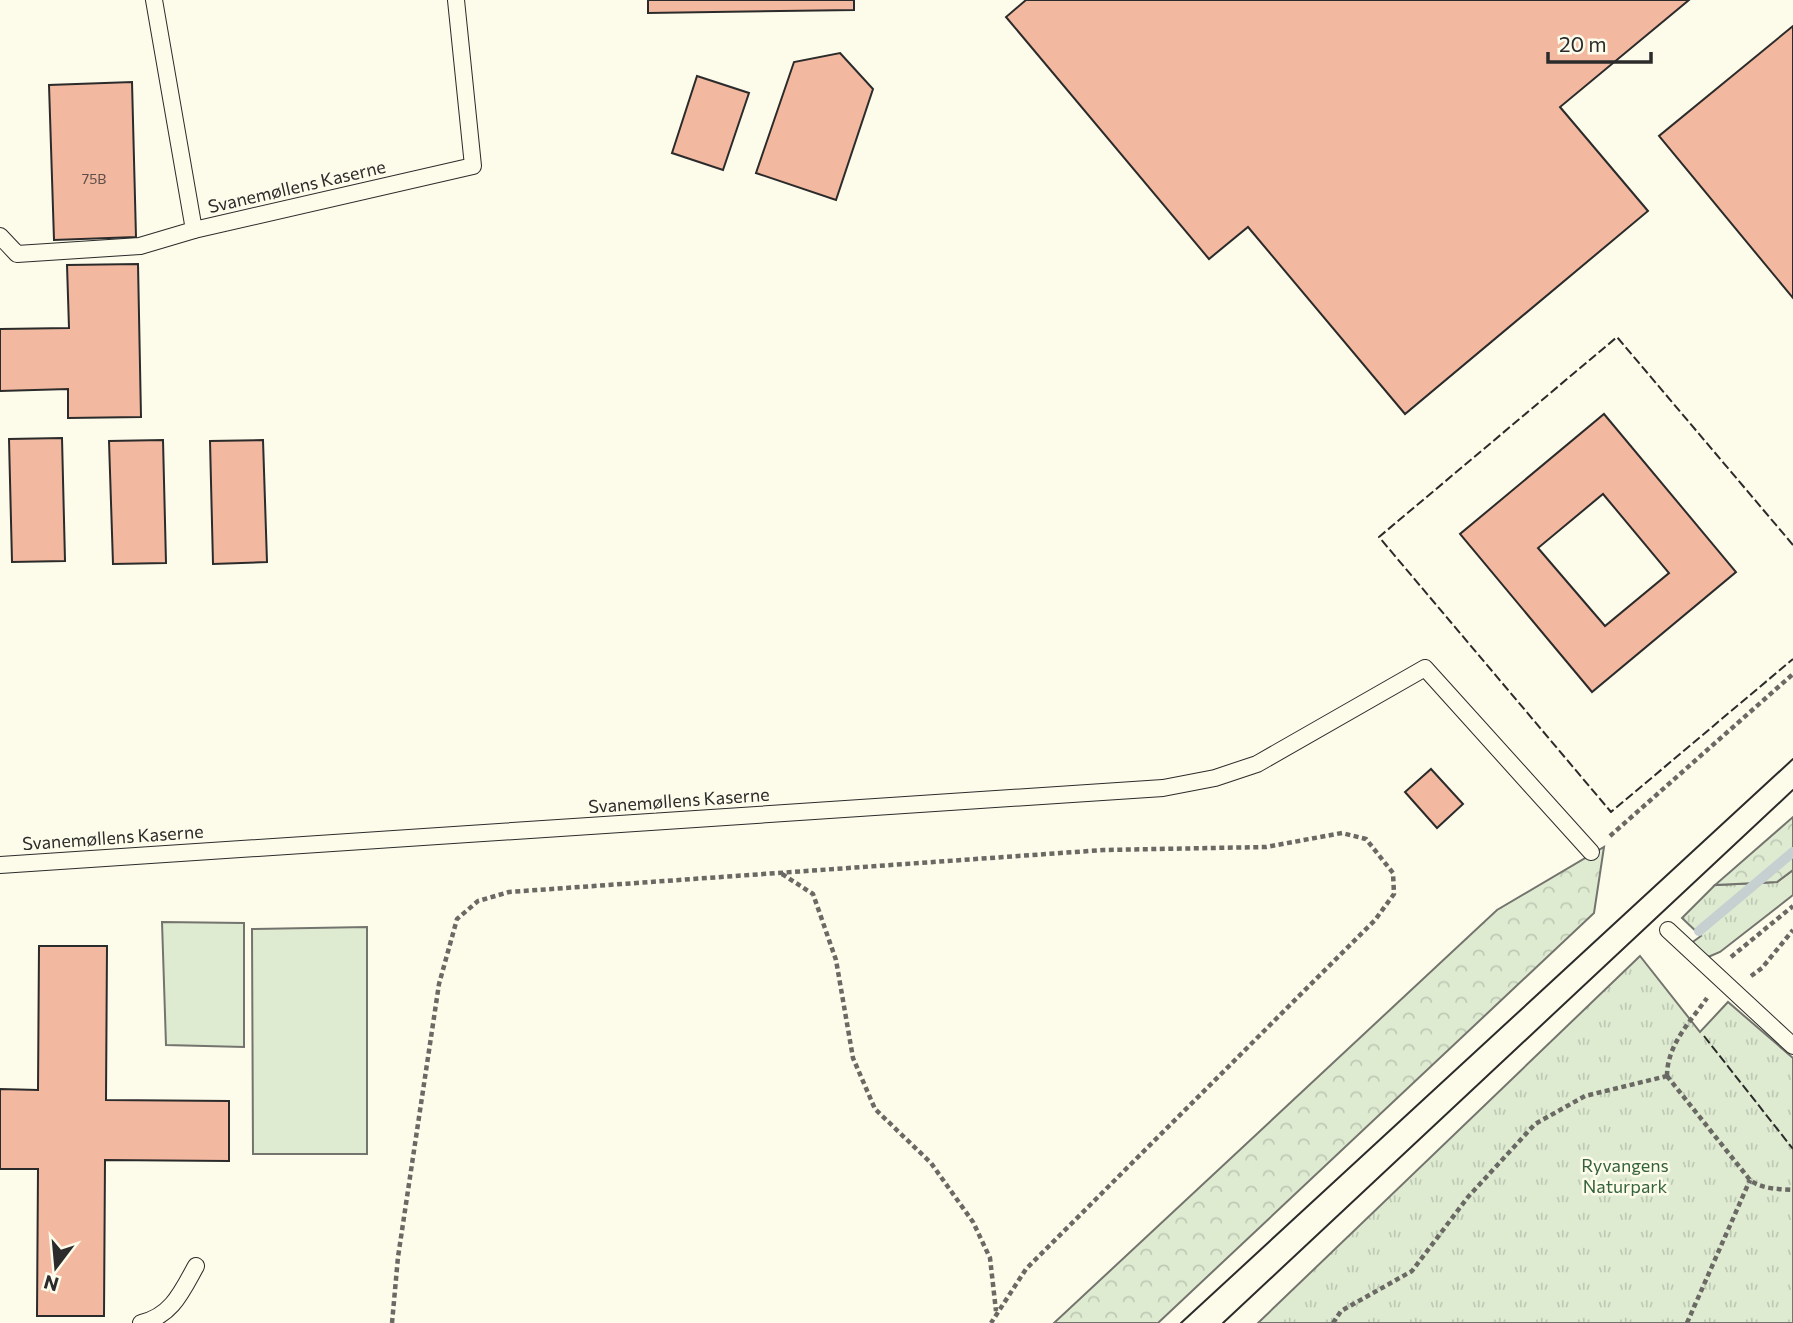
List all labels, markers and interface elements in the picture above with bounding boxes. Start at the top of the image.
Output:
scale bar [1548,21,1651,65]
text: 20 m [1559,31,1607,56]
street label: Svanemøllens Kaserne [206,155,388,217]
house number: 75B [82,170,106,187]
street label: Svanemøllens Kaserne [588,783,770,817]
street label: Svanemøllens Kaserne [22,820,204,854]
park label: Ryvangens Naturpark [1581,1154,1669,1197]
north arrow [21,1232,91,1302]
text: N [41,1271,61,1297]

